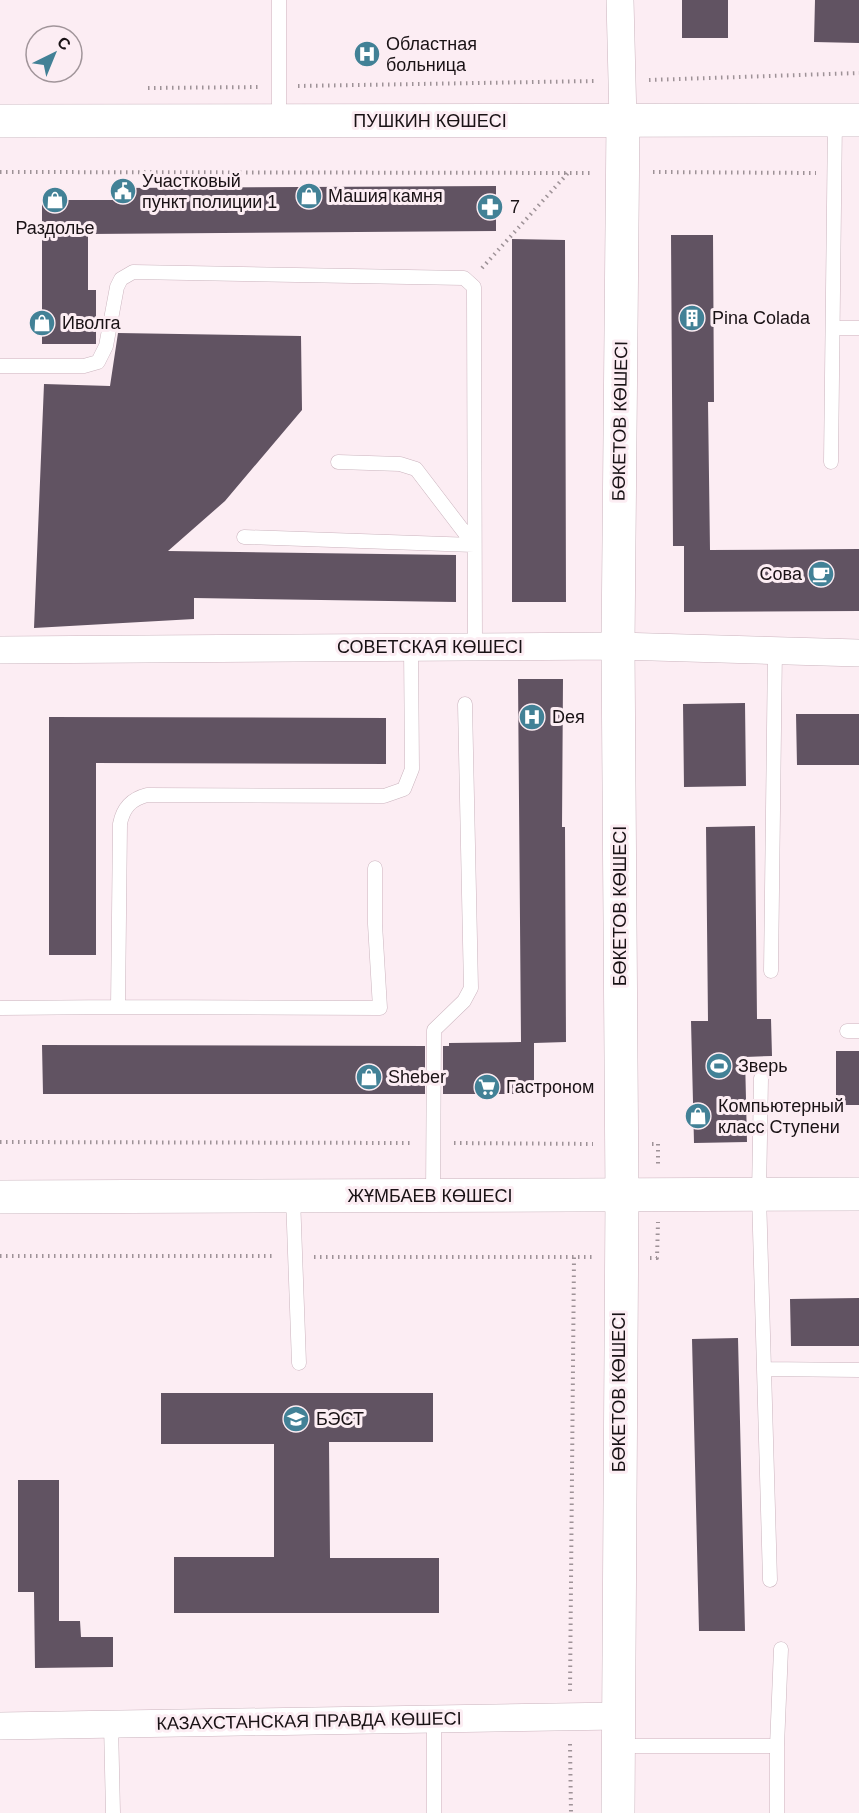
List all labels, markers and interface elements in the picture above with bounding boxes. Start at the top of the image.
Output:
north arrow [24,24,84,84]
text: С [54,33,74,54]
place label: Областная больница [386,34,477,75]
hospital icon: Областная больница [352,39,382,69]
street label: ПУШКИН КӨШЕСІ [353,111,507,131]
place label: Участковый пункт полиции 1 [142,171,277,212]
public building icon: Участковый пункт полиции 1 [108,176,138,206]
shop icon: Машия камня [294,181,324,211]
shop icon: Раздолье [40,185,70,215]
place label: Машия камня [328,186,443,206]
pharmacy icon: 7 [475,192,505,222]
place label: 7 [510,197,520,217]
place label: Раздолье [15,218,95,238]
building icon: Pina Colada [677,303,707,333]
shop icon: Иволга [27,308,57,338]
place label: Pina Colada [712,308,811,328]
place label: Иволга [62,313,122,333]
street label: БӨКЕТОВ КӨШЕСІ [609,341,631,501]
cafe icon: Сова [806,559,836,589]
place label: Сова [760,564,803,584]
street label: СОВЕТСКАЯ КӨШЕСІ [337,637,523,657]
hospital icon: Deя [517,702,547,732]
place label: Deя [552,707,585,727]
street label: БӨКЕТОВ КӨШЕСІ [610,826,630,986]
sports icon: Зверь [704,1051,734,1081]
place label: Зверь [738,1056,788,1076]
shop icon: Sheber [354,1062,384,1092]
place label: Sheber [388,1067,446,1087]
supermarket icon: Гастроном [472,1072,502,1102]
place label: Гастроном [506,1077,594,1097]
place label: Компьютерный класс Ступени [718,1096,844,1137]
shop icon: Компьютерный класс Ступени [683,1101,713,1131]
street label: ЖҰМБАЕВ КӨШЕСІ [347,1186,513,1206]
street label: БӨКЕТОВ КӨШЕСІ [609,1312,629,1472]
school or university icon: БЭСТ [281,1404,311,1434]
place label: БЭСТ [316,1409,364,1429]
street label: КАЗАХСТАНСКАЯ ПРАВДА КӨШЕСІ [156,1708,462,1734]

